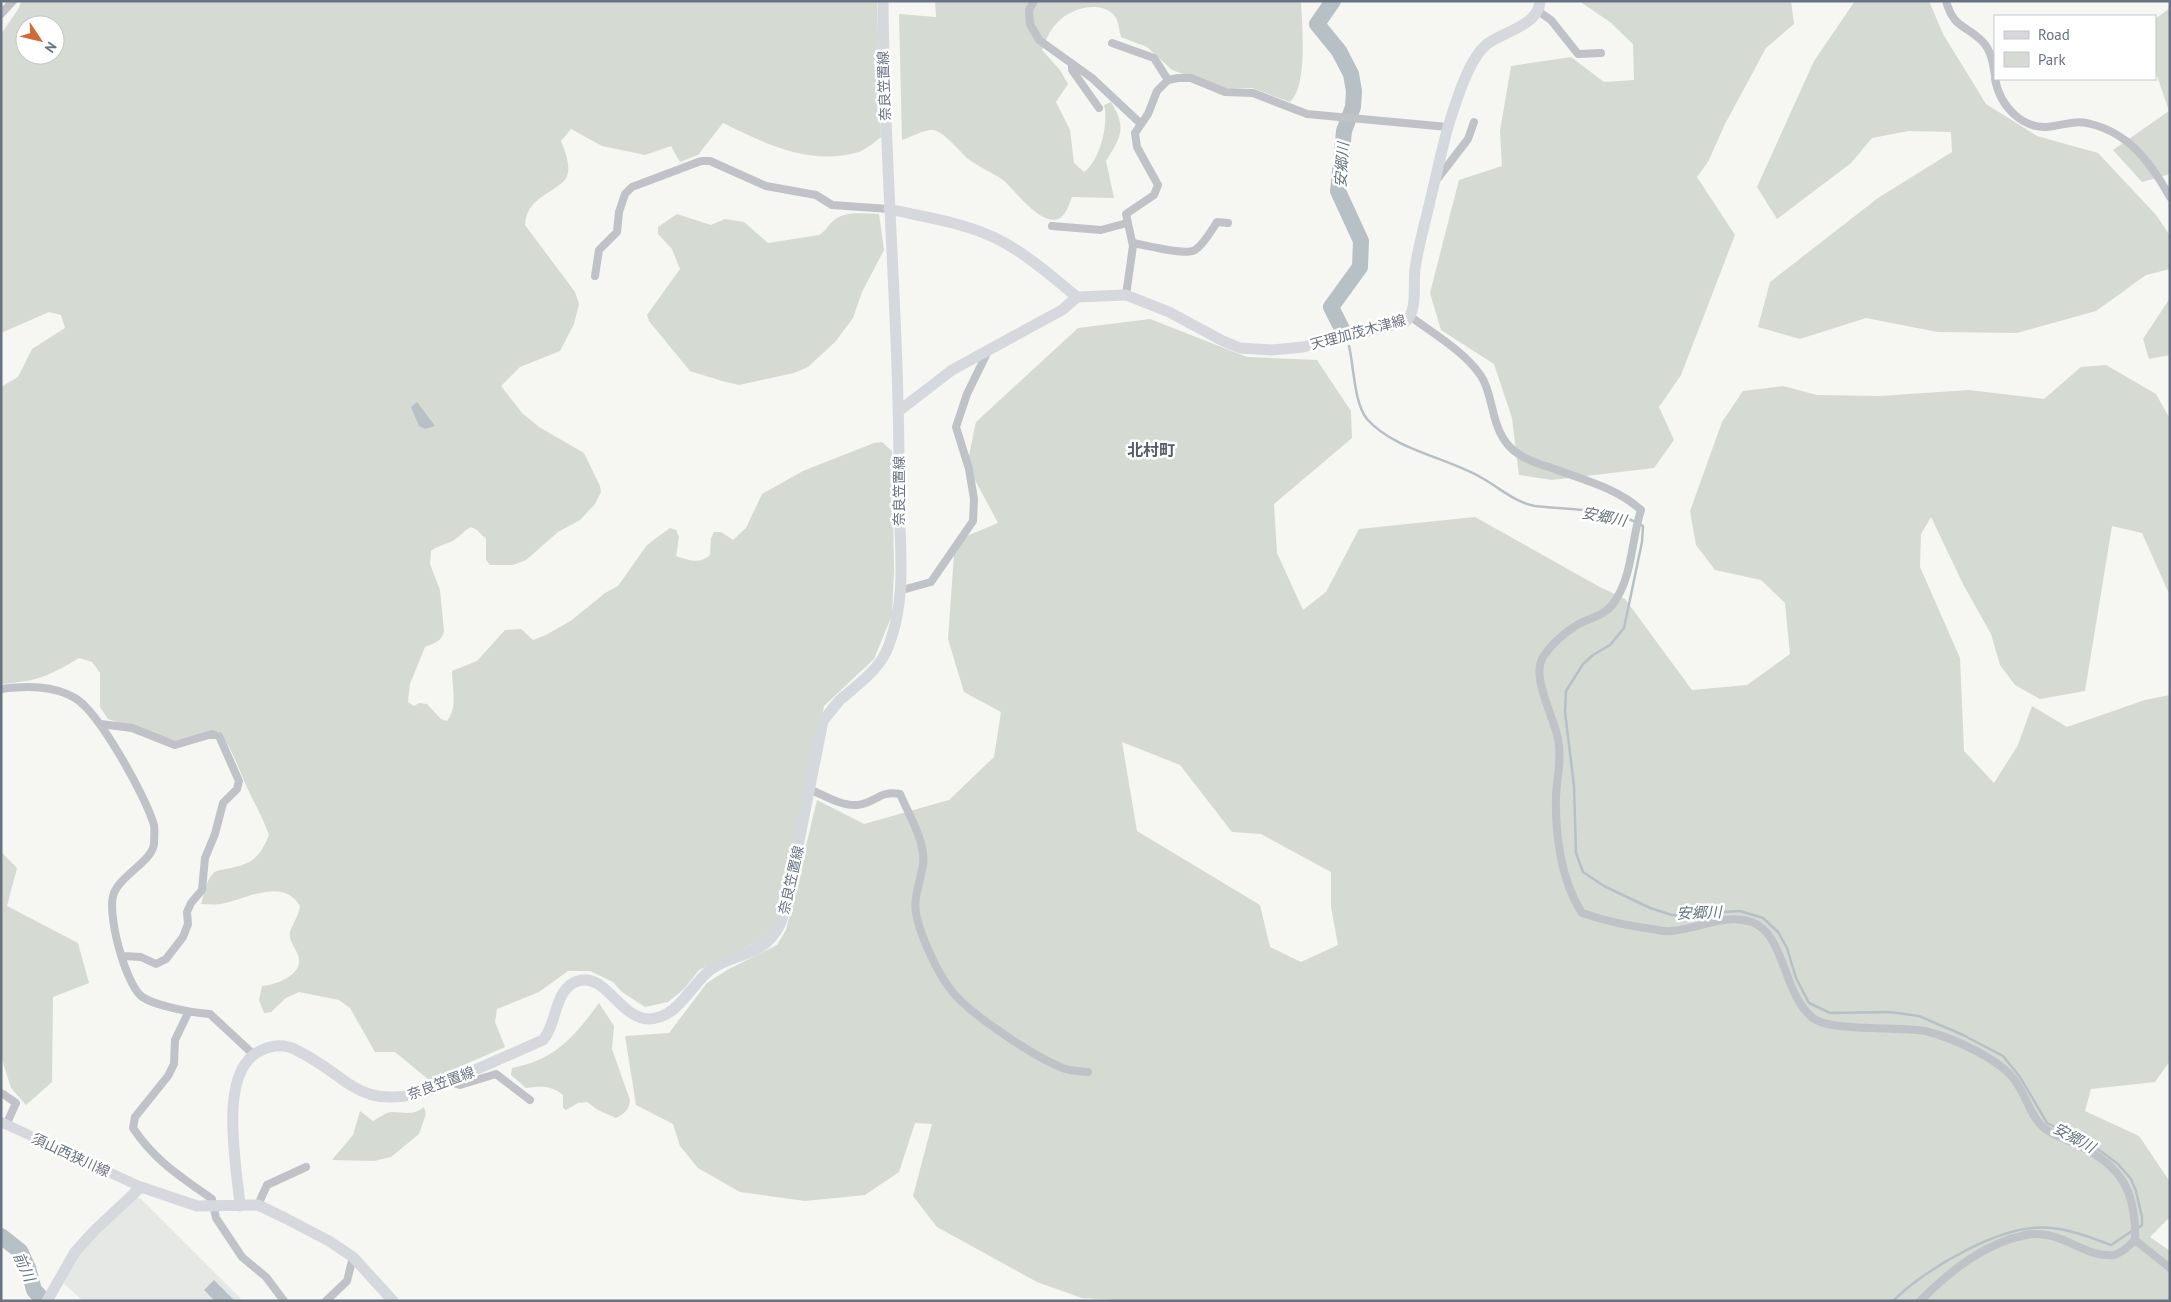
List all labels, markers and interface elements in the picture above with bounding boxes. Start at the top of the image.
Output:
north arrow [15,15,65,65]
legend [1994,15,2156,80]
text: Road [2038,25,2070,44]
text: N [41,39,61,56]
text: Park [2038,50,2066,69]
street label: 奈良笠置線 [874,51,894,121]
water label: 安郷川 [1330,140,1353,188]
street label: 天理加茂木津線 [1308,311,1408,353]
district label: 北村町 [1127,440,1175,460]
street label: 奈良笠置線 [890,456,908,526]
water label: 安郷川 [1580,503,1630,531]
street label: 奈良笠置線 [774,844,808,916]
water label: 安郷川 [1676,902,1724,923]
street label: 奈良笠置線 [405,1063,477,1103]
water label: 安郷川 [2050,1118,2100,1158]
street label: 須山西狭川線 [29,1129,113,1181]
water label: 前川 [10,1249,40,1286]

